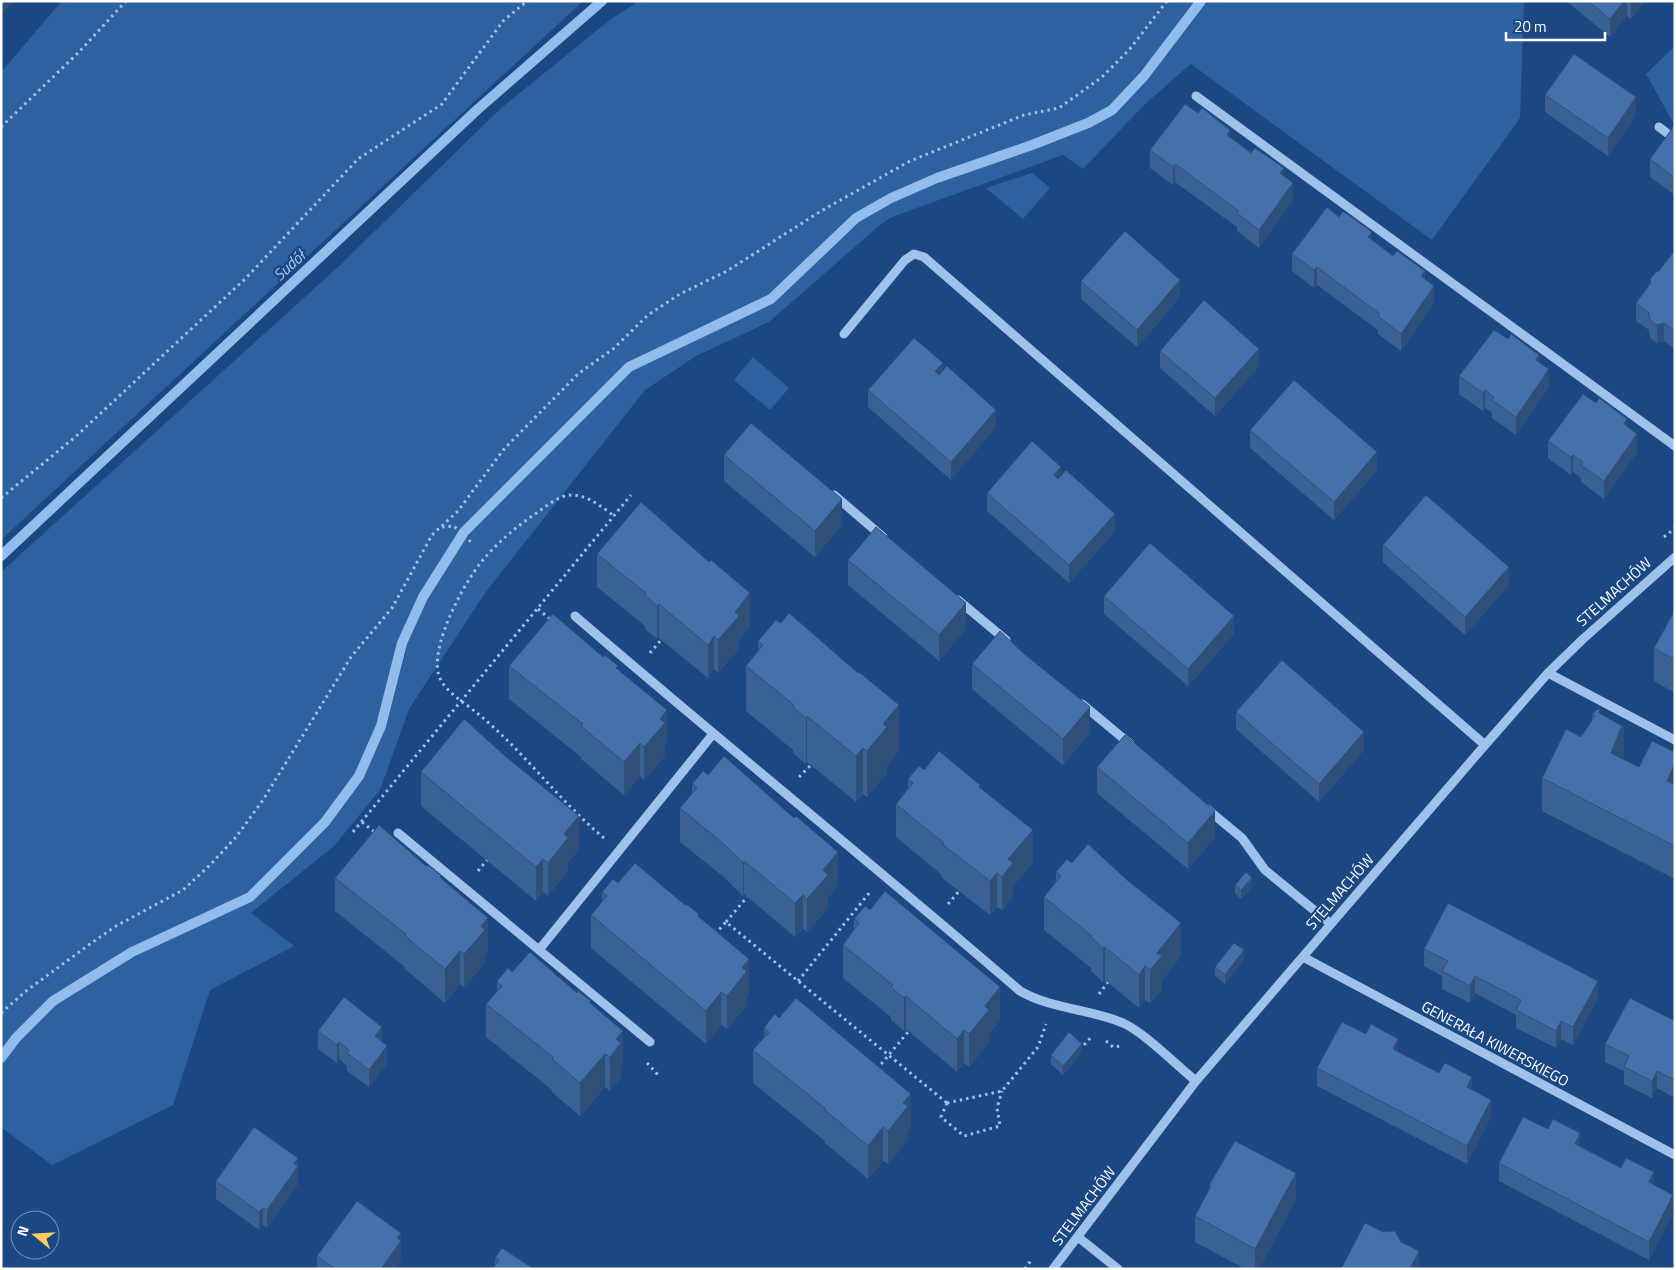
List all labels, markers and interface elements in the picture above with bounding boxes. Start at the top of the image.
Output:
scale bar [1506,10,1605,42]
text: 20 m [1514,15,1547,38]
water label: Sudół [268,243,312,286]
street label: STELMACHÓW [1571,552,1656,632]
street label: STELMACHÓW [1300,849,1379,935]
street label: GENERAŁA KIWERSKIEGO [1417,995,1573,1092]
street label: STELMACHÓW [1046,1161,1121,1250]
north arrow [10,1210,60,1260]
text: N [11,1223,34,1239]

